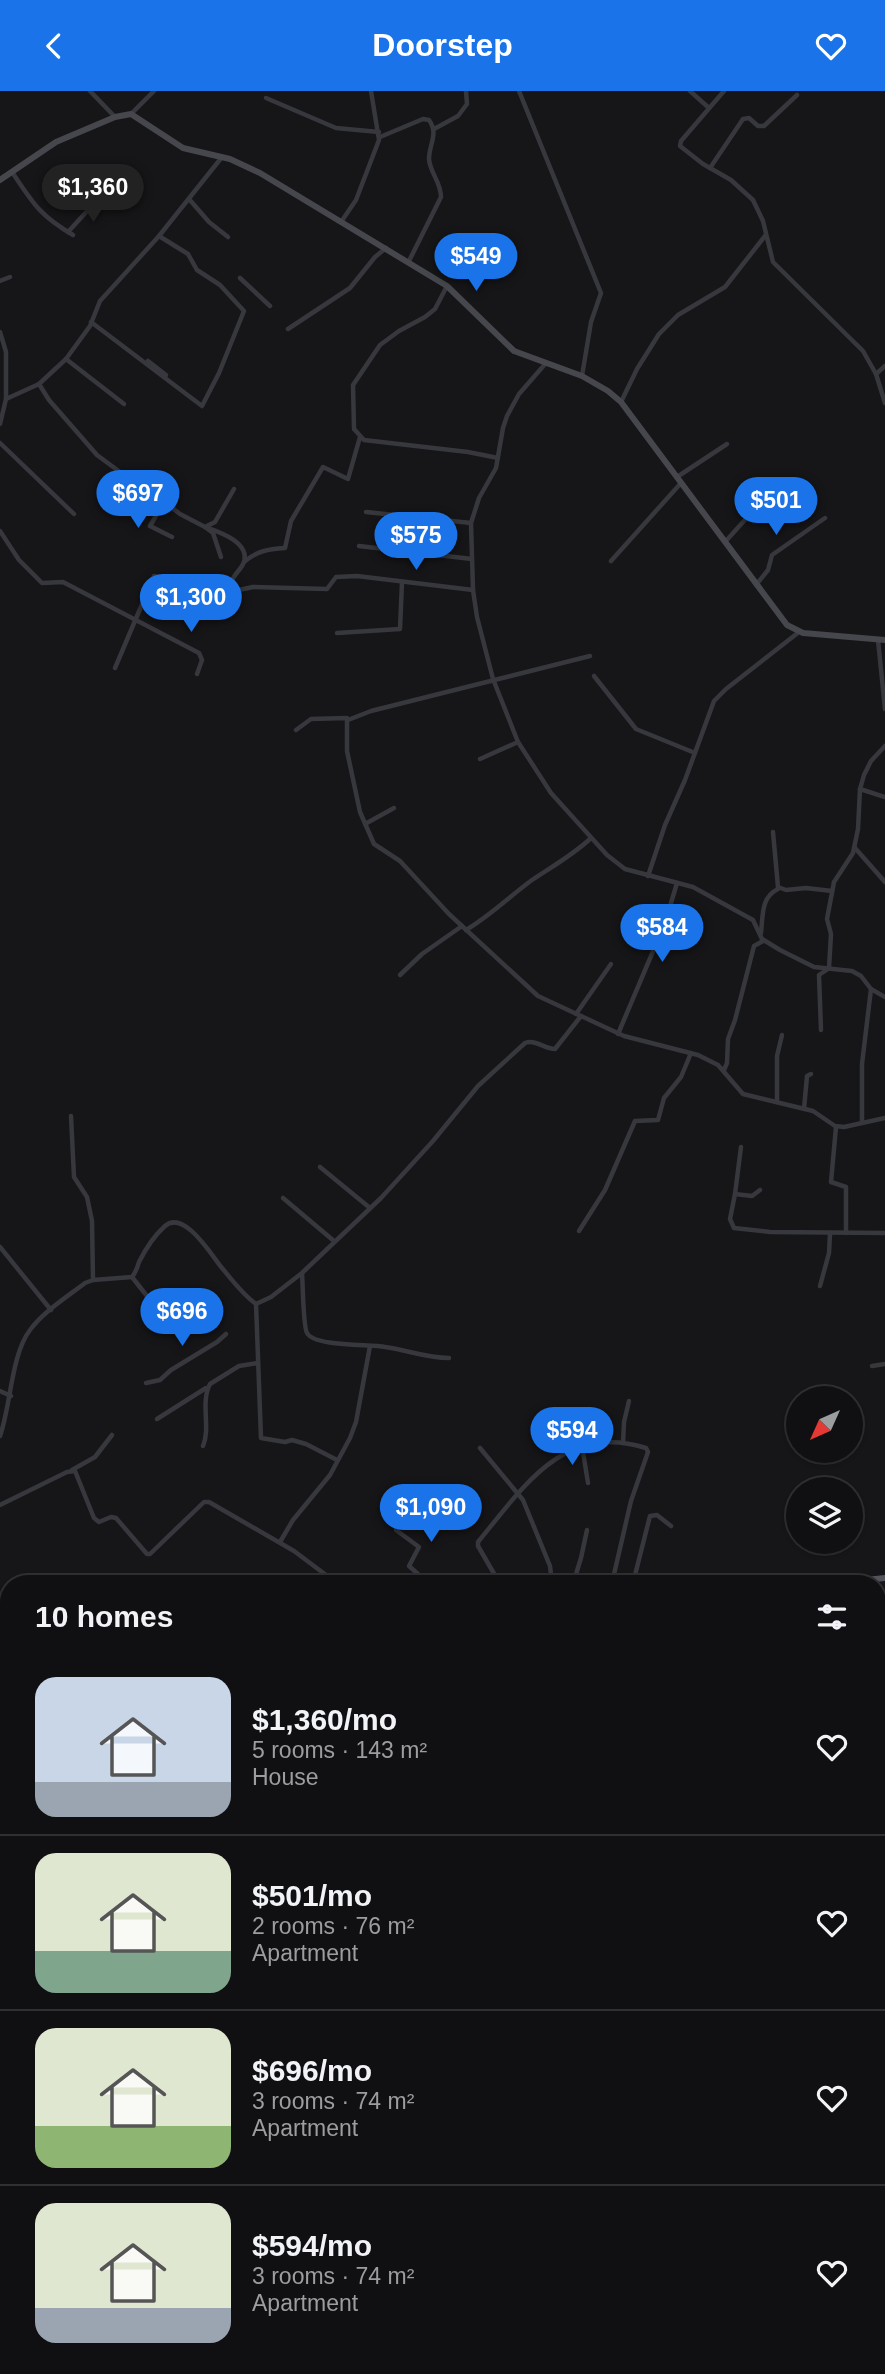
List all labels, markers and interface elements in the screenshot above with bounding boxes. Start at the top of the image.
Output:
icon: back [35,27,73,65]
text: Doorstep [372,27,513,63]
icon: heart [812,27,850,65]
pin: $1,360 [36,165,150,224]
text: $1,360 [58,174,128,200]
pin: $549 [435,233,517,293]
text: $549 [450,243,502,269]
pin: $697 [97,471,179,530]
pin: $501 [735,477,817,537]
text: $697 [112,480,164,506]
text: $501 [750,487,802,513]
pin: $575 [375,512,457,572]
text: $575 [390,522,442,548]
pin: $1,300 [134,575,248,634]
text: $1,300 [156,584,226,610]
pin: $584 [621,905,703,964]
text: $584 [636,914,688,940]
pin: $696 [141,1289,223,1348]
text: $696 [156,1298,208,1324]
north arrow [786,1386,863,1463]
map controls [786,1386,863,1554]
pin: $594 [531,1407,613,1467]
text: $594 [546,1417,598,1443]
button: layers [786,1477,863,1554]
pin: $1,090 [374,1485,488,1544]
text: $1,090 [396,1494,466,1520]
icon: filters [813,1598,851,1636]
text: 10 homes [35,1600,173,1633]
text: $1,360/mo [252,1703,397,1736]
icon: home [91,1705,175,1789]
icon: heart [813,1728,851,1766]
text: 5 rooms · 143 m² [252,1737,427,1763]
text: House [252,1764,318,1790]
text: $501/mo [252,1879,372,1912]
icon: home [91,1881,175,1965]
icon: heart [813,1904,851,1942]
text: 2 rooms · 76 m² [252,1913,414,1939]
text: Apartment [252,1940,358,1966]
text: $696/mo [252,2054,372,2087]
icon: home [91,2056,175,2140]
icon: heart [813,2079,851,2117]
text: 3 rooms · 74 m² [252,2088,414,2114]
text: Apartment [252,2115,358,2141]
text: $594/mo [252,2229,372,2262]
icon: home [91,2231,175,2315]
icon: heart [813,2254,851,2292]
text: 3 rooms · 74 m² [252,2263,414,2289]
text: Apartment [252,2290,358,2316]

